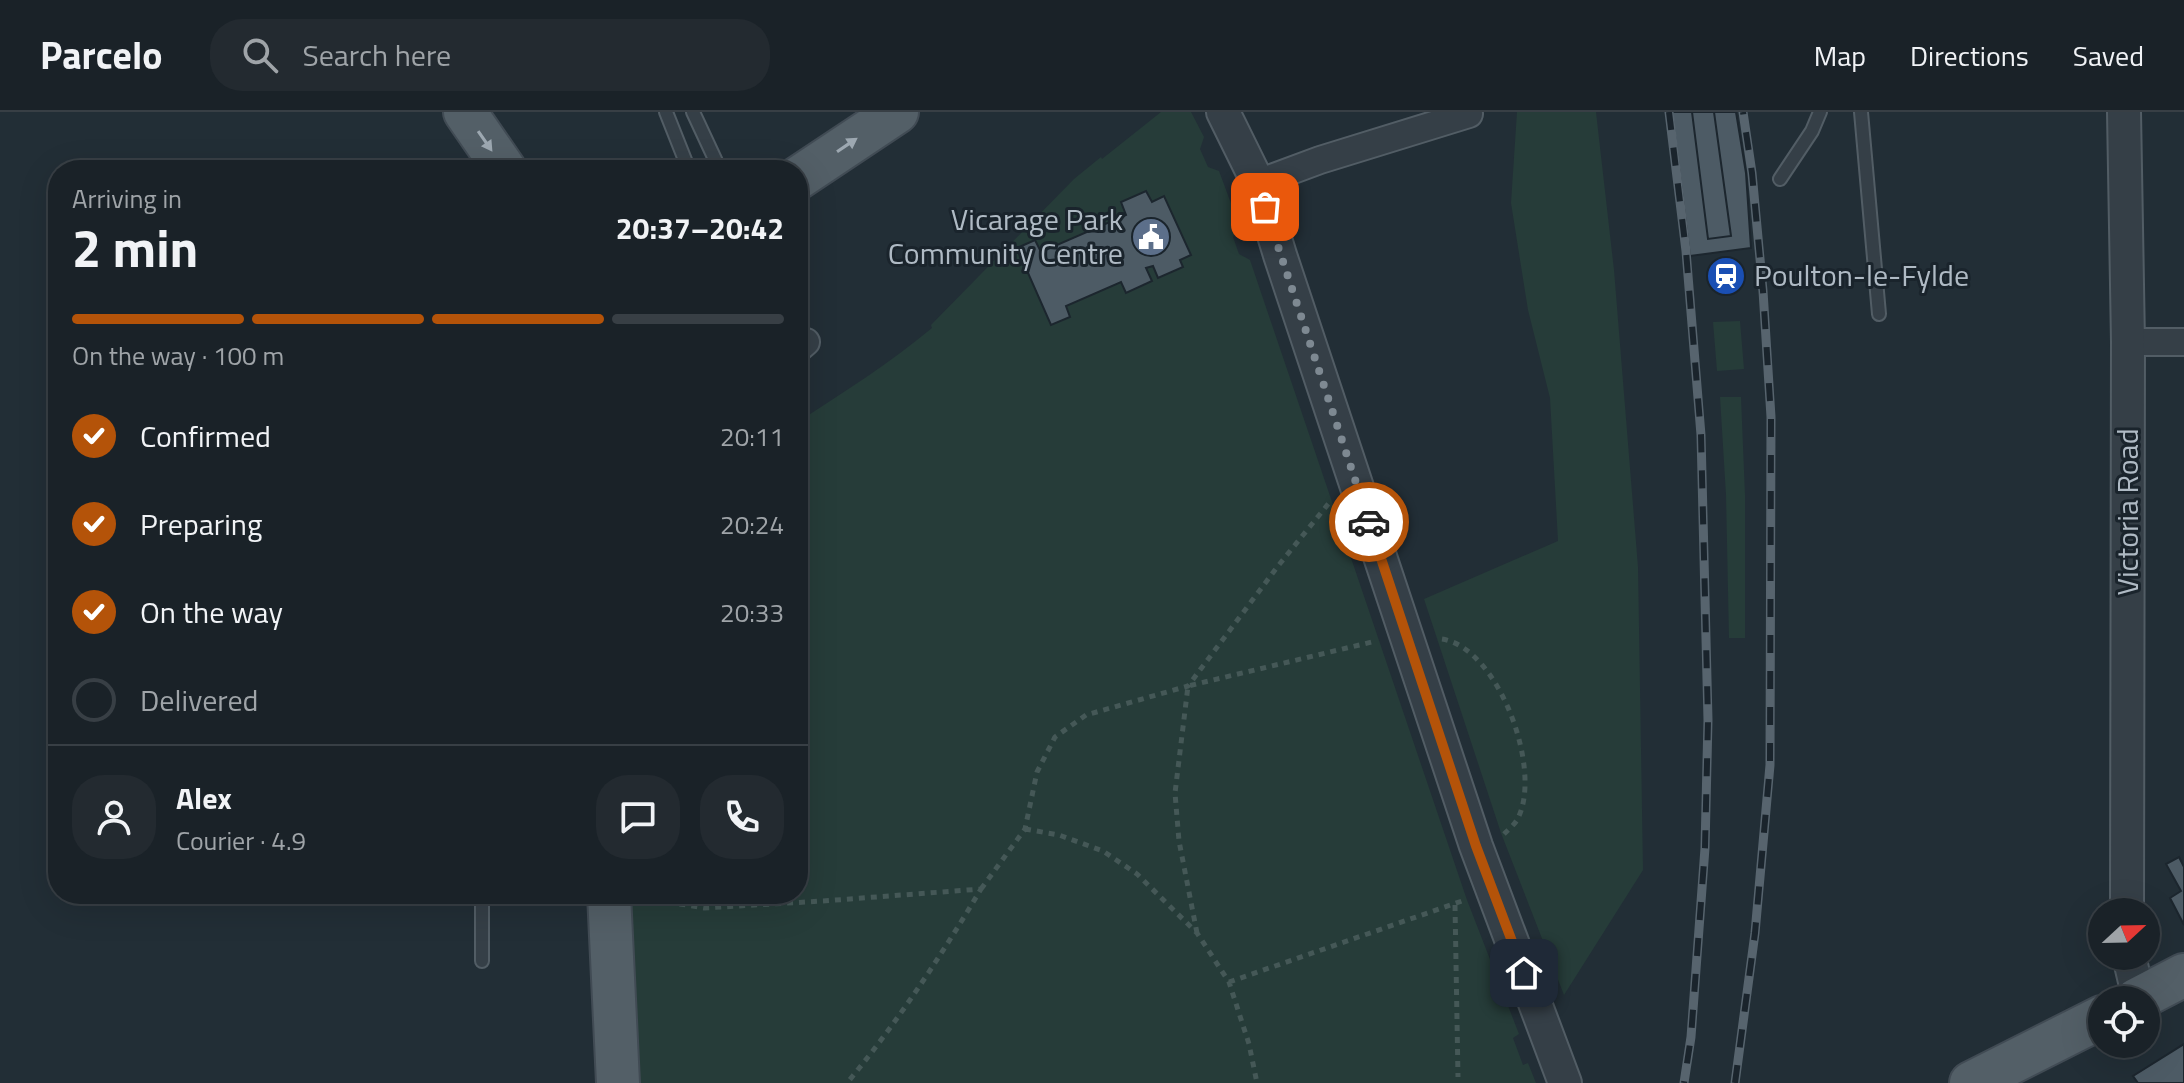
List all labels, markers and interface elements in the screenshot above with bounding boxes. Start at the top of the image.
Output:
search box [210,19,770,91]
text: Parcelo [40,26,162,84]
text: Search here [302,32,451,78]
icon: search [238,33,282,77]
text: Map [1814,34,1866,77]
text: Directions [1910,34,2029,77]
text: Saved [2073,34,2144,77]
one-way arrow [477,130,493,152]
one-way arrow [837,138,858,153]
pin [1231,173,1299,241]
text: Arriving in [72,179,182,218]
icon: bag [1243,185,1287,229]
place label: Vicarage Park Community Centre [888,196,1123,276]
text: 20:37–20:42 [616,205,784,251]
text: 2 min [72,208,198,287]
public building icon: Vicarage Park Community Centre [1130,216,1172,258]
place label: Poulton-le-Fylde [1754,252,1969,298]
station icon: Poulton-le-Fylde [1705,255,1747,297]
text: On the way · 100 m [72,336,284,375]
text: Confirmed [140,413,271,459]
icon: check [72,414,116,458]
text: 20:11 [720,417,784,456]
street label: Victoria Road [2104,428,2150,596]
courier [1329,482,1409,562]
icon: car [1347,500,1391,544]
text: Preparing [140,501,262,547]
icon: check [72,502,116,546]
text: 20:24 [720,505,784,544]
text: On the way [140,589,283,635]
icon: check [72,590,116,634]
text: 20:33 [720,593,784,632]
text: Delivered [140,677,258,723]
button: person [72,775,156,859]
text: Alex [176,775,232,821]
button: chat [596,775,680,859]
button: phone [700,775,784,859]
text: Courier · 4.9 [176,821,306,860]
north arrow [2088,898,2160,970]
map controls [2088,898,2160,1058]
pin [1490,939,1558,1007]
icon: home [1502,951,1546,995]
button: locate [2088,986,2160,1058]

